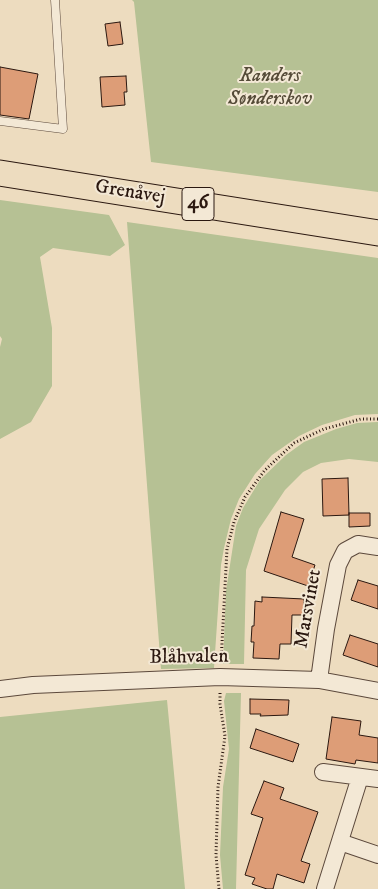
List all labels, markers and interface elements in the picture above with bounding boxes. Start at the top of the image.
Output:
park label: Randers Sønderskov [228,65,312,112]
street label: Grenåvej [93,176,167,210]
road number: 46 [182,188,214,220]
street label: Marsvinet [290,568,328,650]
street label: Blåhvalen [149,645,229,671]

